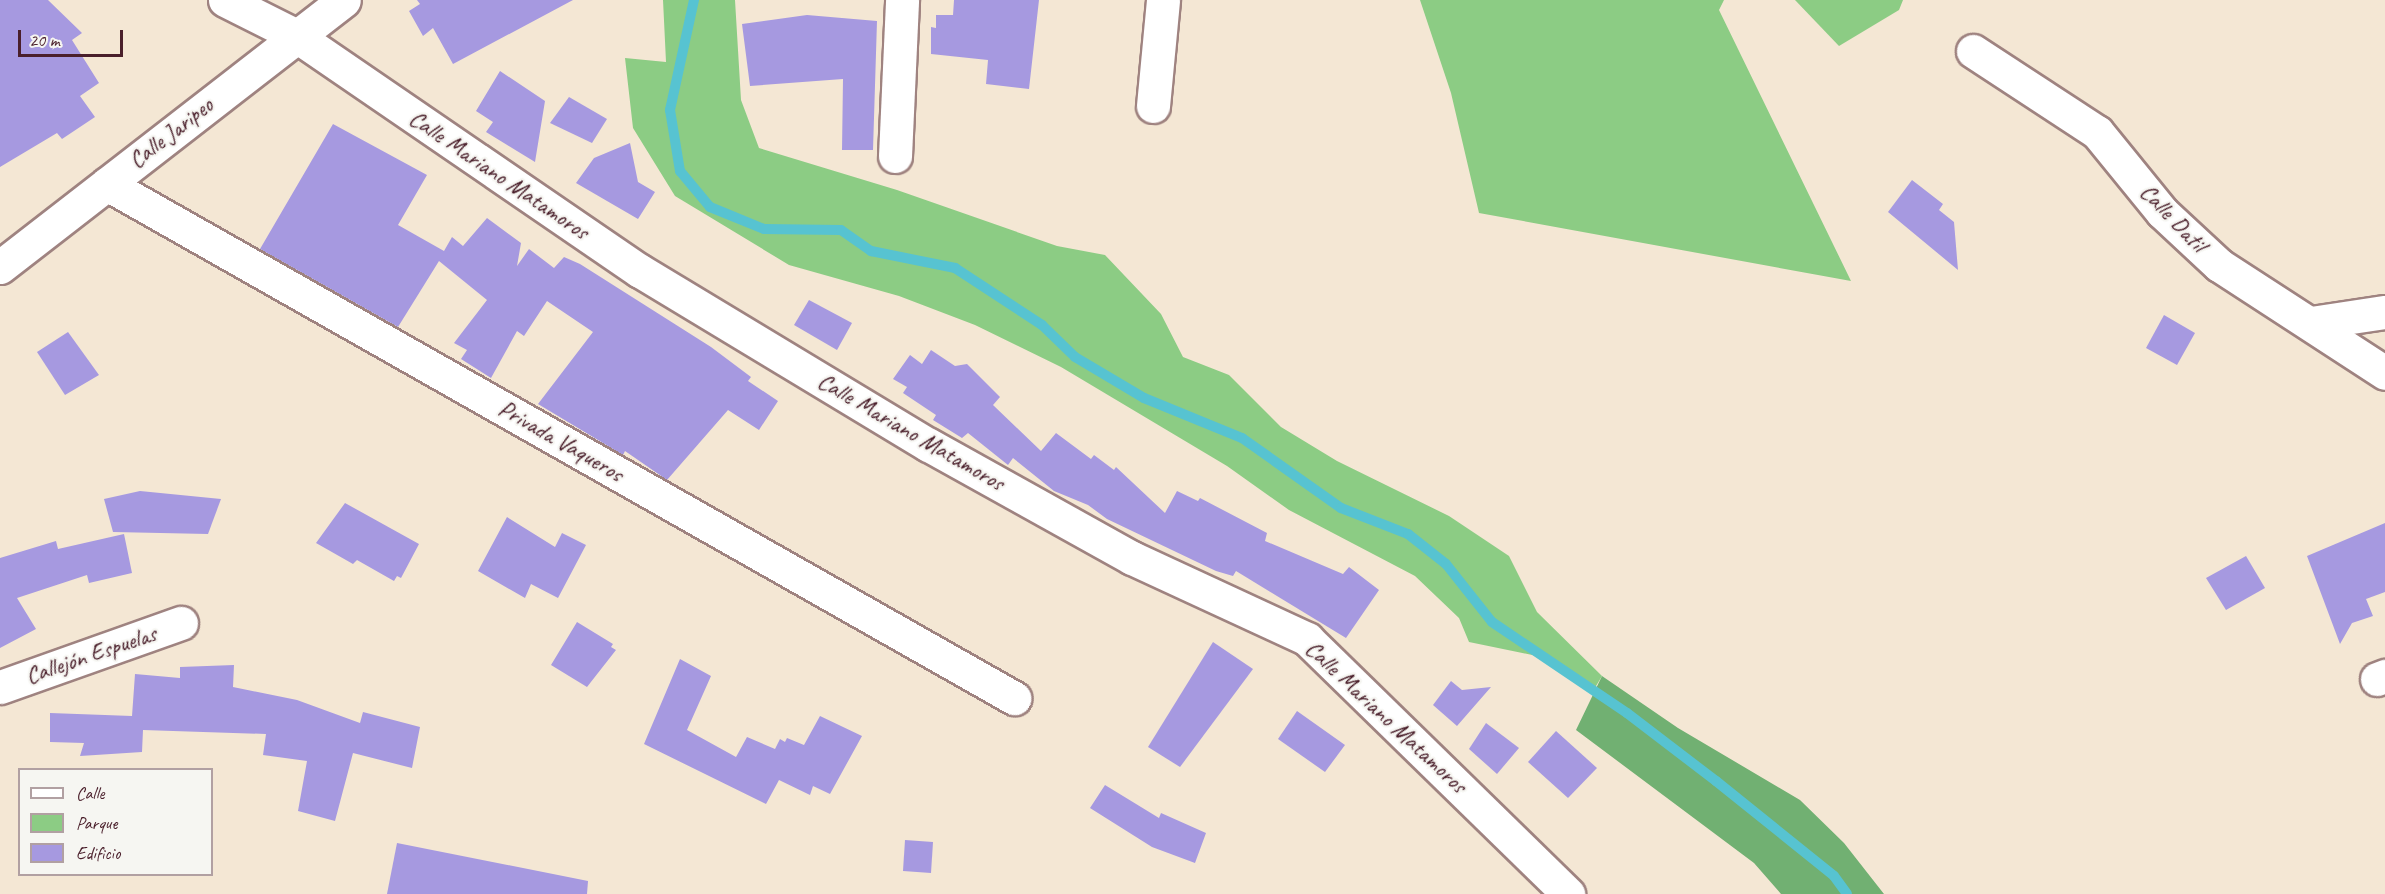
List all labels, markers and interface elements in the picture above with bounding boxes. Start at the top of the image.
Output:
scale bar [21,18,126,56]
text: 20 m [29,29,60,51]
street label: Calle Jaripeo [123,91,219,175]
street label: Calle Mariano Matamoros [403,103,595,247]
street label: Calle Datil [2133,178,2213,258]
street label: Calle Mariano Matamoros [812,366,1010,498]
street label: Privada Vaqueros [494,394,628,488]
street label: Callejón Espuelas [22,619,160,691]
street label: Calle Mariano Matamoros [1298,634,1474,800]
legend [18,768,213,876]
text: Calle [76,782,104,804]
text: Parque [76,812,117,834]
text: Edificio [76,842,120,864]

